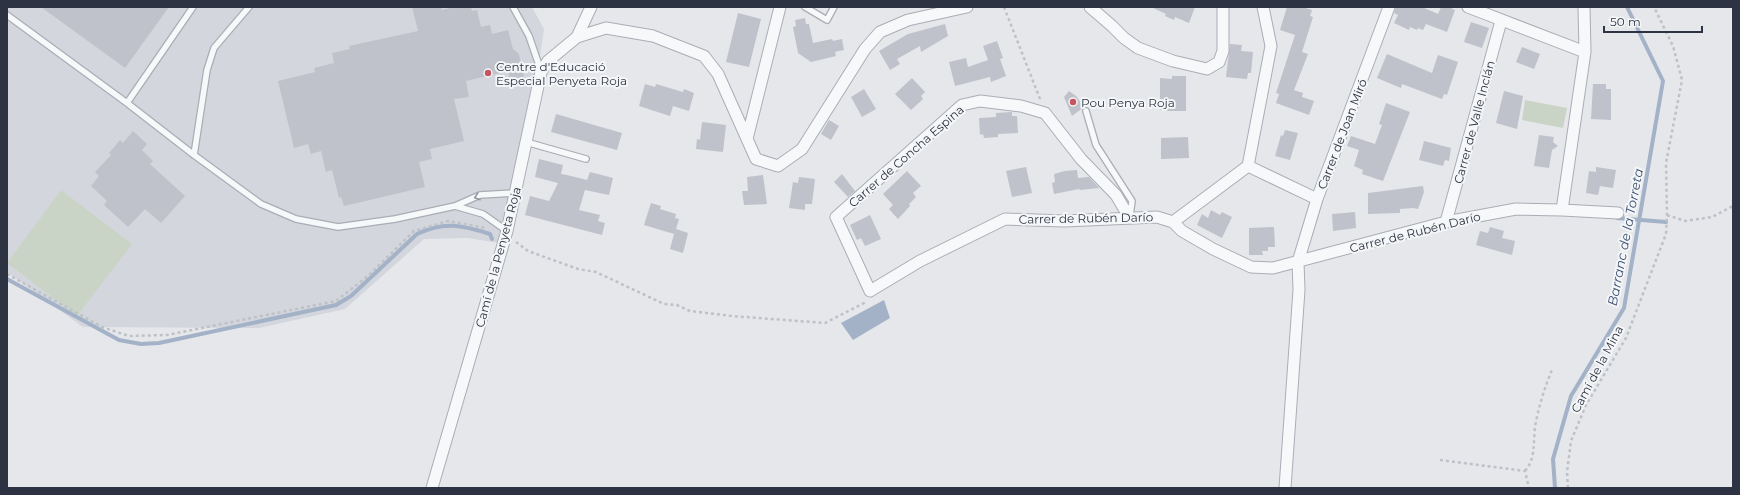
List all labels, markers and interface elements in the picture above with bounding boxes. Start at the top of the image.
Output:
scale bar [1604,8,1702,34]
text: 50 m [1610,14,1641,29]
place label: Centre d'Educació Especial Penyeta Roja [496,59,627,88]
street label: Carrer de Valle Inclán [1450,59,1498,185]
marker: Centre d'Educació Especial Penyeta Roja [483,68,493,78]
street label: Carrer de Joan Miró [1314,77,1370,191]
place label: Pou Penya Roja [1081,95,1175,110]
marker: Pou Penya Roja [1068,97,1078,107]
street label: Carrer de Concha Espina [845,102,967,210]
water label: Barranc de la Torreta [1604,167,1646,307]
street label: Camí de la Penyeta Roja [472,185,524,329]
one-way arrow [473,193,480,201]
street label: Carrer de Rubén Darío [1348,208,1482,256]
street label: Carrer de Rubén Darío [1019,209,1153,227]
street label: Camí de la Mina [1568,323,1626,415]

